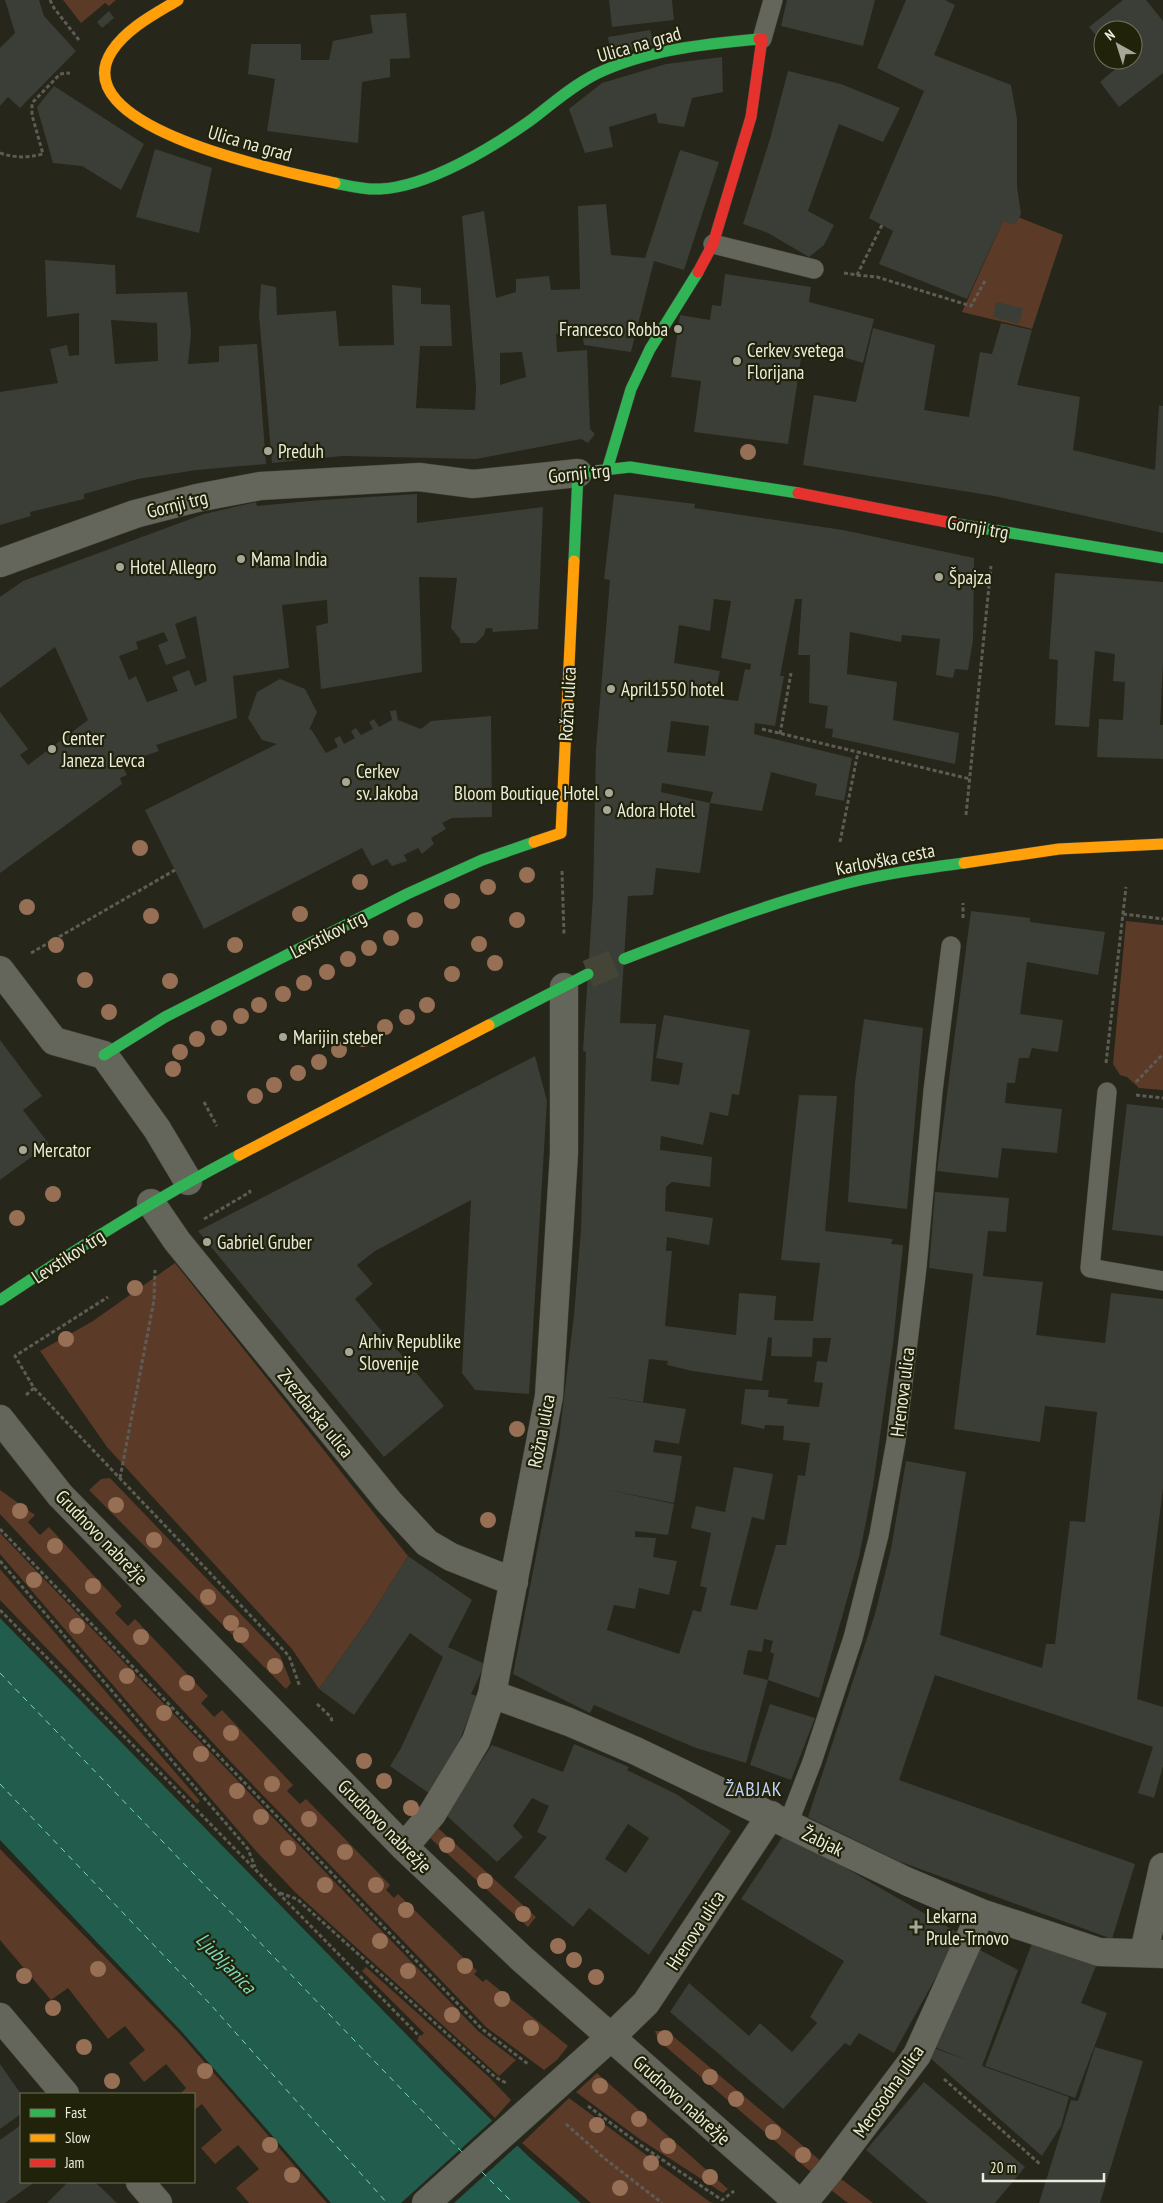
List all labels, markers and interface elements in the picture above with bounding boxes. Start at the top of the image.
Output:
north arrow [1093,20,1143,70]
street label: Ulica na grad [594,21,684,67]
text: N [1101,26,1118,44]
street label: Ulica na grad [205,120,295,166]
place label: Francesco Robba [559,317,668,341]
marker: Francesco Robba [672,323,684,335]
place label: Cerkev svetega Florijana [747,338,844,384]
marker: Cerkev svetega Florijana [731,355,743,367]
place label: Preduh [278,439,324,463]
marker: Preduh [262,445,274,457]
street label: Gornji trg [547,458,611,488]
street label: Gornji trg [144,485,210,523]
street label: Gornji trg [945,510,1011,544]
place label: Mama India [251,547,327,571]
marker: Mama India [235,553,247,565]
place label: Hotel Allegro [130,555,216,579]
marker: Hotel Allegro [114,561,126,573]
place label: Špajza [949,565,992,589]
marker: Špajza [933,571,945,583]
street label: Rožna ulica [553,666,581,742]
place label: April1550 hotel [621,677,725,701]
marker: April1550 hotel [605,683,617,695]
place label: Center Janeza Levca [61,726,145,772]
marker: Center Janeza Levca [46,743,58,755]
place label: Cerkev sv. Jakoba [356,759,418,805]
marker: Cerkev sv. Jakoba [340,776,352,788]
place label: Bloom Boutique Hotel [454,781,600,805]
marker: Bloom Boutique Hotel [603,787,615,799]
place label: Adora Hotel [617,798,696,822]
marker: Adora Hotel [601,804,613,816]
street label: Karlovška cesta [833,838,937,880]
street label: Levstikov trg [286,905,370,963]
place label: Marijin steber [293,1025,384,1049]
marker: Marijin steber [277,1031,289,1043]
place label: Mercator [33,1138,92,1162]
marker: Mercator [17,1144,29,1156]
street label: Levstikov trg [27,1223,109,1289]
place label: Gabriel Gruber [217,1230,313,1254]
marker: Gabriel Gruber [201,1236,213,1248]
place label: Arhiv Republike Slovenije [359,1329,461,1375]
marker: Arhiv Republike Slovenije [343,1346,355,1358]
street label: Hrenova ulica [885,1346,919,1438]
street label: Zvezdarska ulica [273,1364,359,1462]
street label: Rožna ulica [522,1392,560,1470]
street label: Grudnovo nabrežje [51,1484,153,1590]
street label: Grudnovo nabrežje [333,1774,437,1878]
district label: ŽABJAK [725,1776,783,1802]
street label: Žabjak [798,1821,848,1861]
street label: Hrenova ulica [660,1886,730,1974]
place label: Lekarna Prule-Trnovo [926,1904,1009,1950]
marker: Lekarna Prule-Trnovo [910,1921,922,1933]
water label: Ljubljanica [191,1927,262,2000]
street label: Merosodna ulica [847,2040,929,2142]
street label: Grudnovo nabrežje [628,2050,736,2150]
legend [20,2093,195,2183]
text: Fast [65,2103,86,2122]
text: Slow [65,2128,90,2147]
scale bar [983,2150,1104,2182]
text: Jam [64,2153,84,2172]
text: 20 m [990,2158,1016,2177]

